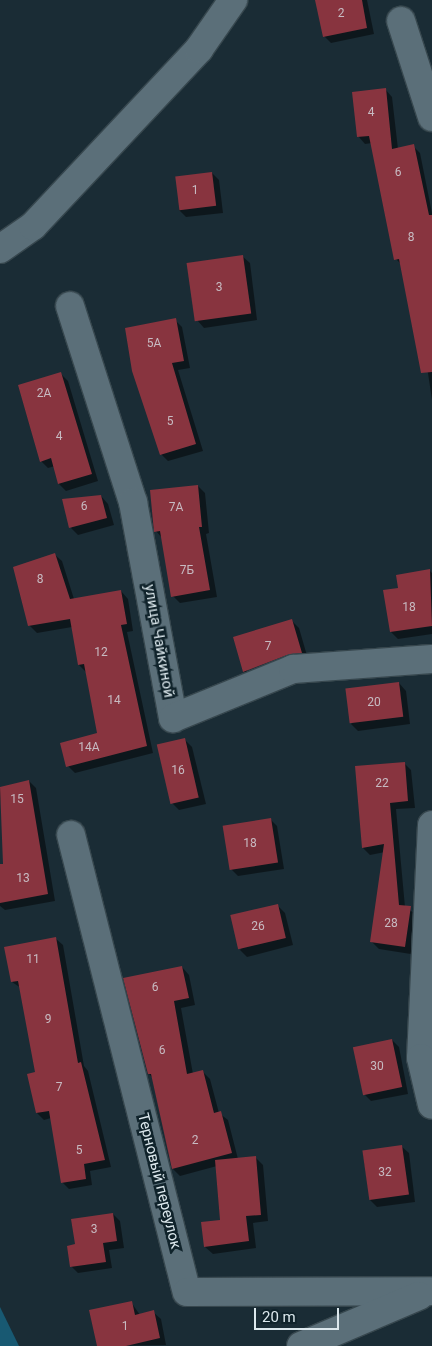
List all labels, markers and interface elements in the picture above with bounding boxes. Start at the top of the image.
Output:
house number: 2 [338,7,344,21]
house number: 4 [368,106,374,120]
house number: 6 [395,166,401,180]
house number: 1 [192,184,198,198]
house number: 8 [408,231,414,245]
house number: 3 [216,281,222,295]
house number: 5А [147,337,161,351]
house number: 2А [37,387,51,401]
house number: 5 [167,415,173,429]
house number: 4 [56,430,62,444]
house number: 6 [81,500,87,514]
house number: 7А [169,501,183,515]
house number: 7Б [180,564,194,578]
house number: 8 [37,573,43,587]
street label: улица Чайкиной [140,583,178,699]
house number: 18 [402,601,416,615]
house number: 7 [265,640,271,654]
house number: 12 [94,646,108,660]
house number: 14 [107,694,121,708]
house number: 20 [367,696,381,710]
house number: 14А [78,741,100,755]
house number: 16 [171,764,185,778]
house number: 22 [375,777,389,791]
house number: 15 [10,793,24,807]
house number: 18 [243,837,257,851]
house number: 13 [16,872,30,886]
house number: 28 [384,917,398,931]
house number: 26 [251,920,265,934]
house number: 11 [26,953,40,967]
house number: 6 [152,981,158,995]
house number: 9 [45,1013,51,1027]
house number: 6 [159,1044,165,1058]
house number: 30 [370,1060,384,1074]
house number: 7 [56,1081,62,1095]
street label: Терновый переулок [133,1111,185,1251]
house number: 2 [192,1134,198,1148]
house number: 5 [76,1144,82,1158]
house number: 32 [378,1166,392,1180]
house number: 3 [91,1223,97,1237]
scale bar [257,1298,342,1330]
text: 20 m [262,1308,296,1326]
house number: 1 [122,1320,128,1334]

